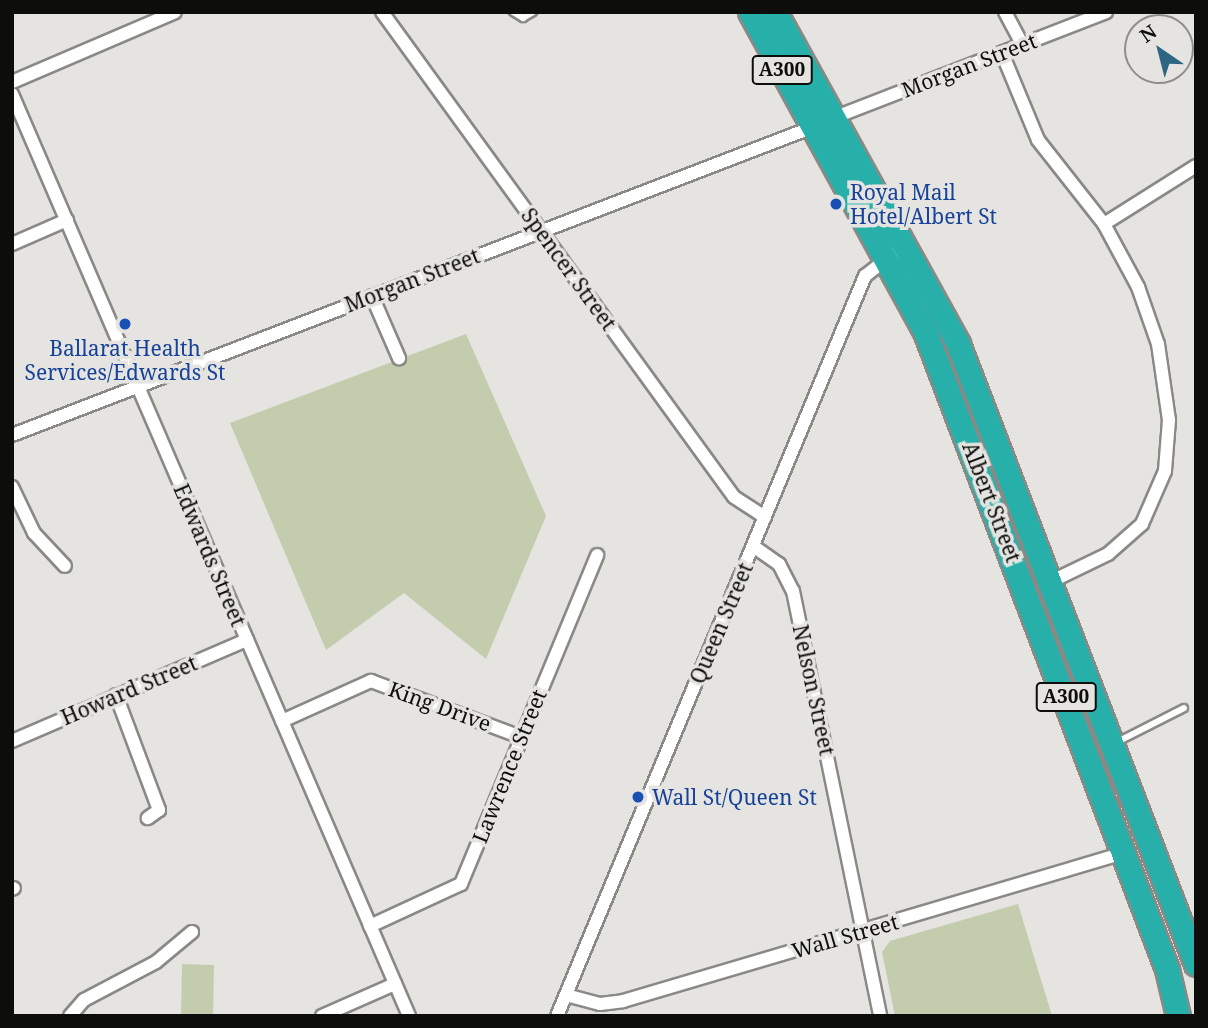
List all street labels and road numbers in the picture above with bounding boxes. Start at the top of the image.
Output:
street label: Morgan Street [898,28,1040,102]
road number: A300 [750,54,814,86]
street label: Spencer Street [516,203,622,335]
street label: Morgan Street [341,243,483,317]
street label: Albert Street [958,438,1026,566]
street label: Edwards Street [169,480,251,630]
street label: Queen Street [684,559,758,687]
street label: Nelson Street [788,622,840,758]
street label: Howard Street [57,650,201,730]
street label: King Drive [385,676,495,736]
road number: A300 [1034,682,1098,712]
street label: Lawrence Street [467,686,551,846]
street label: Wall Street [789,909,901,963]

